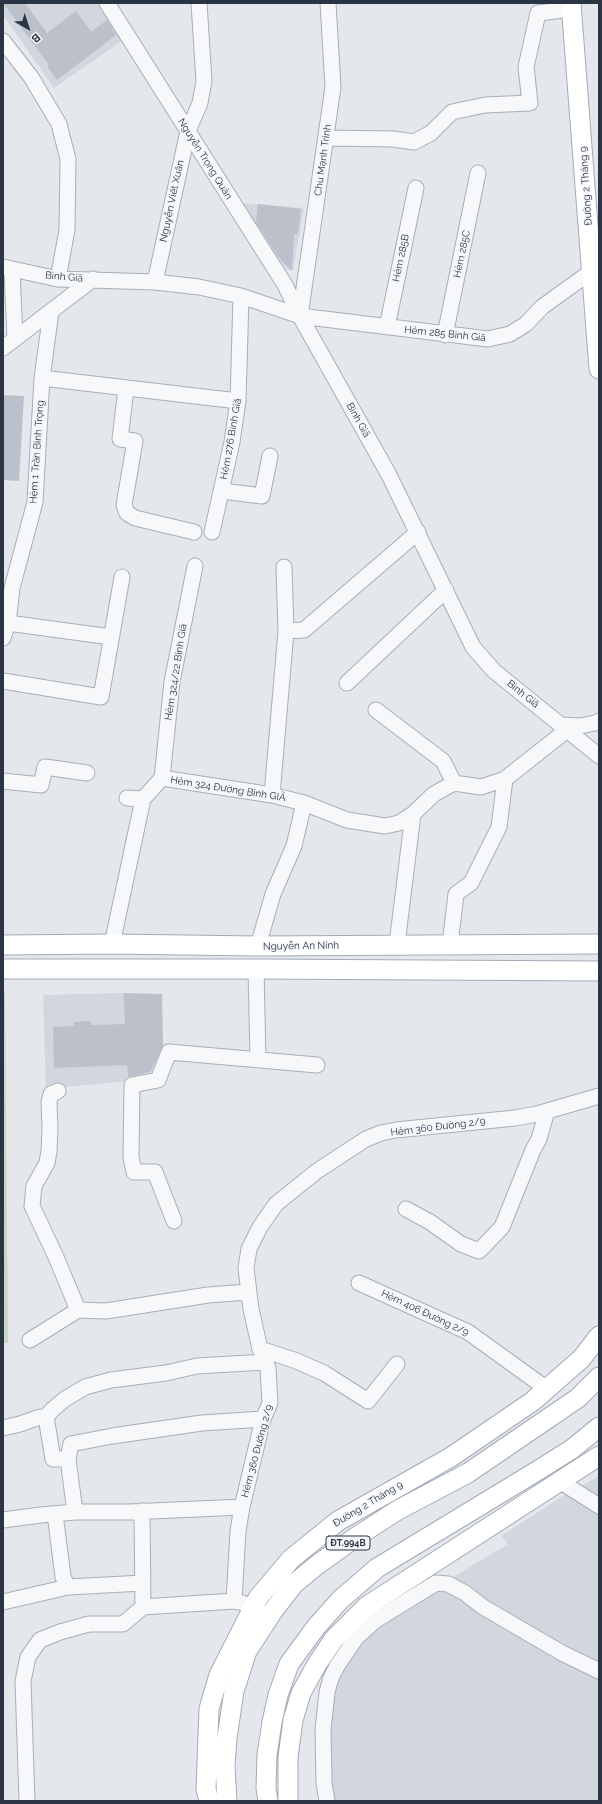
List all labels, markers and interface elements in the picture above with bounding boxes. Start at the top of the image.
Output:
north arrow [8,8,48,48]
text: B [29,30,43,45]
street label: Nguyễn Trọng Quản [175,116,235,202]
street label: Chu Mạnh Trinh [312,123,334,197]
street label: Đường 2 Tháng 9 [577,146,595,226]
street label: Nguyễn Viết Xuân [157,159,187,243]
street label: Hẻm 285C [451,229,473,279]
street label: Hẻm 285B [390,233,412,283]
street label: Bình Giã [45,269,83,285]
street label: Hẻm 285 Bình Giã [404,324,486,344]
street label: Hẻm 276 Bình Giã [218,398,244,480]
street label: Hẻm 1 Trần Bình Trọng [27,400,47,504]
street label: Bình Giã [344,401,372,439]
street label: Hẻm 324/22 Bình Giã [162,623,190,721]
street label: Bình Giã [505,677,541,711]
street label: Hẻm 324 Đường Binh GIÃ [169,774,287,804]
street label: Nguyễn An Ninh [263,939,339,953]
street label: Hẻm 360 Đường 2/9 [390,1115,486,1139]
street label: Hẻm 406 Đường 2/9 [379,1287,471,1339]
street label: Hẻm 360 Đường 2/9 [239,1403,275,1499]
street label: Đường 2 Tháng 9 [331,1478,405,1530]
road number: ĐT.994B [326,1536,370,1550]

